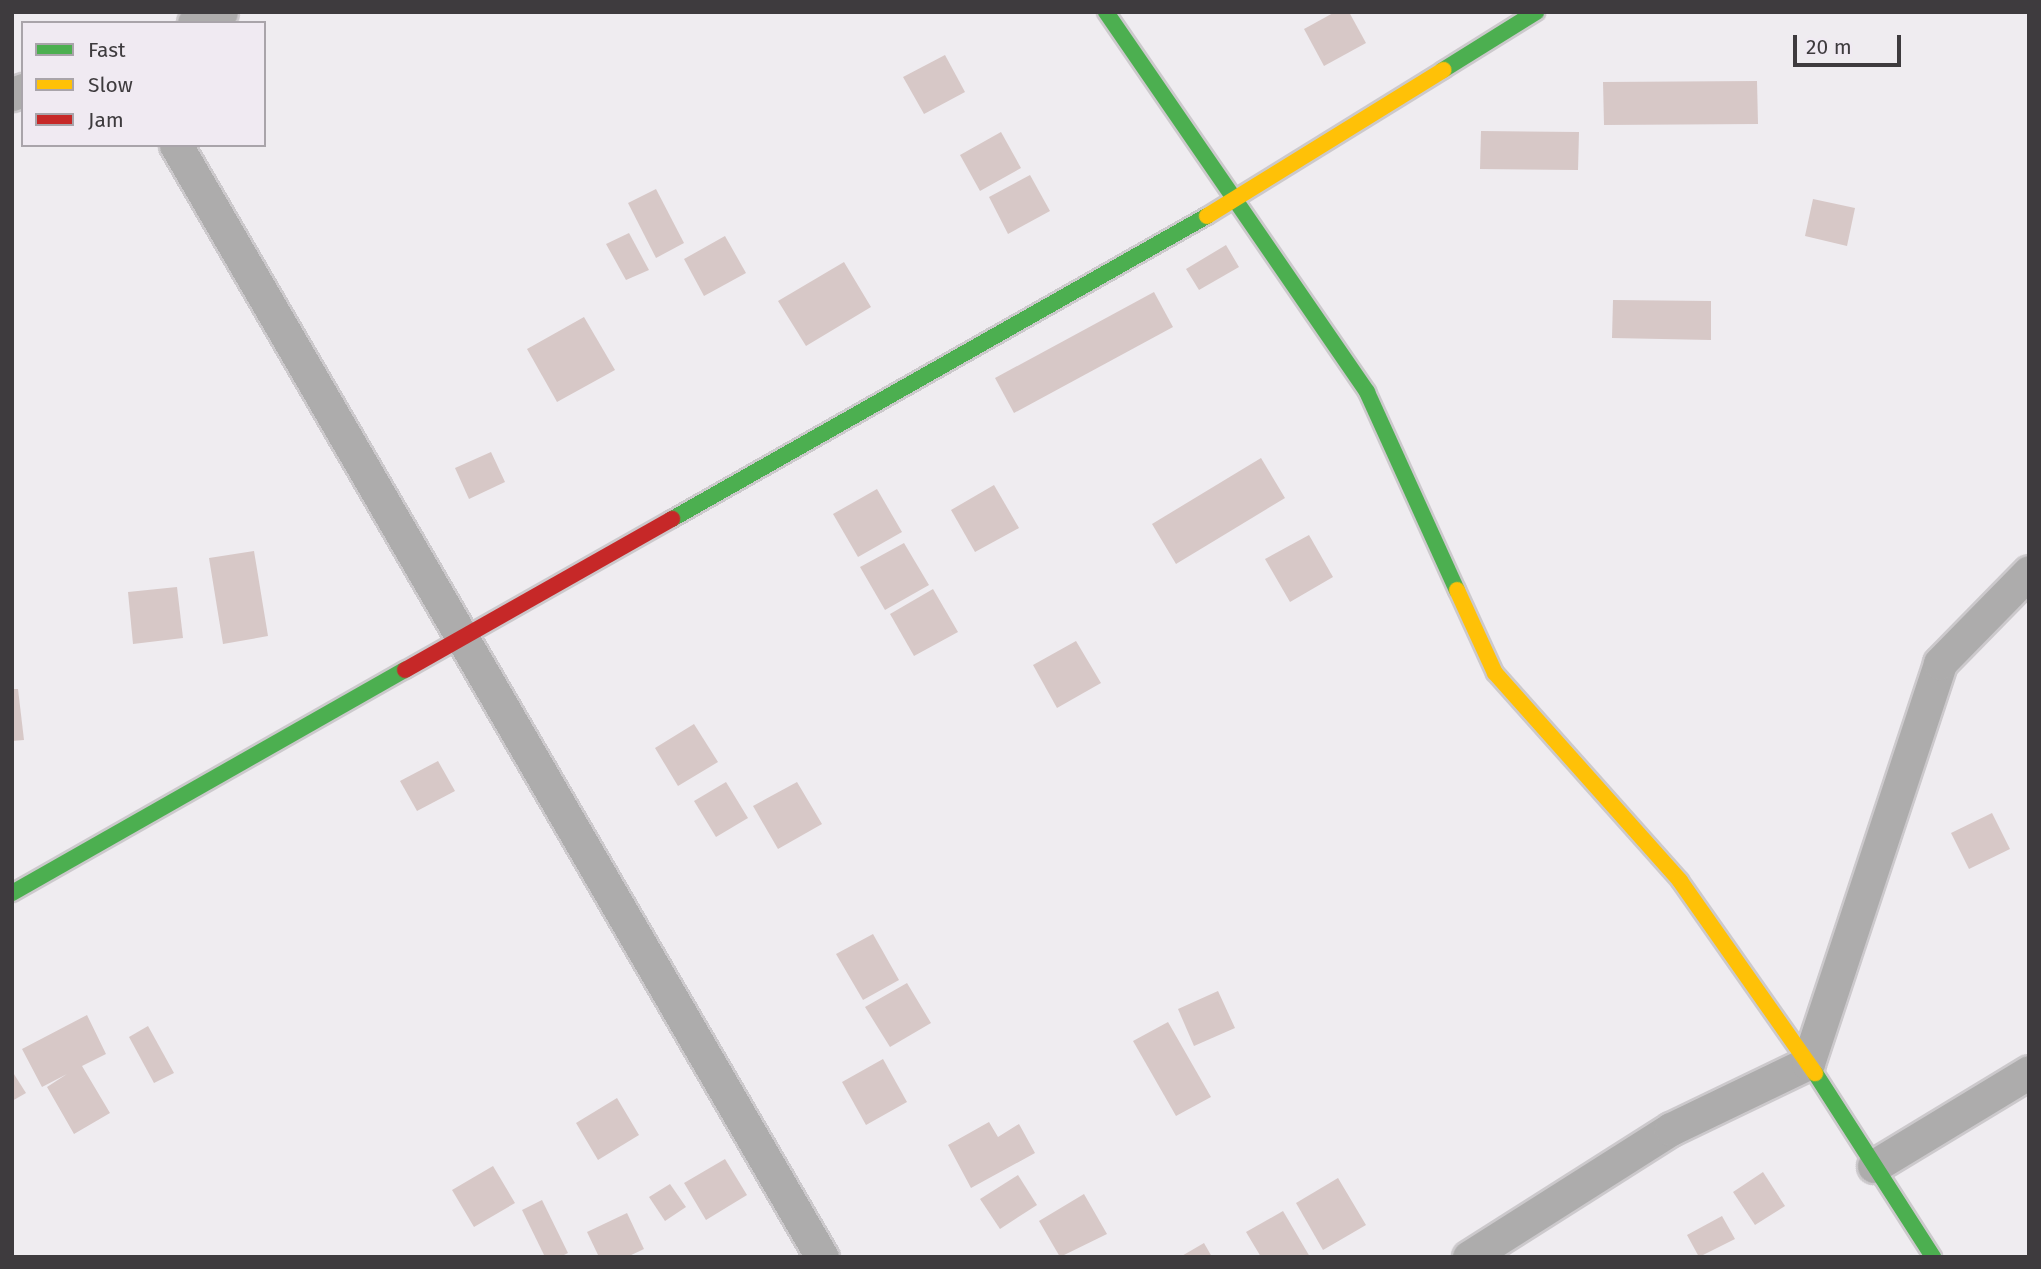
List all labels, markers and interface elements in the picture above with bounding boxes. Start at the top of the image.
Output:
legend [21,21,266,147]
scale bar [1796,21,1904,65]
text: 20 m [1806,34,1852,60]
text: Fast [88,37,126,63]
text: Slow [88,72,133,98]
text: Jam [88,107,124,133]

